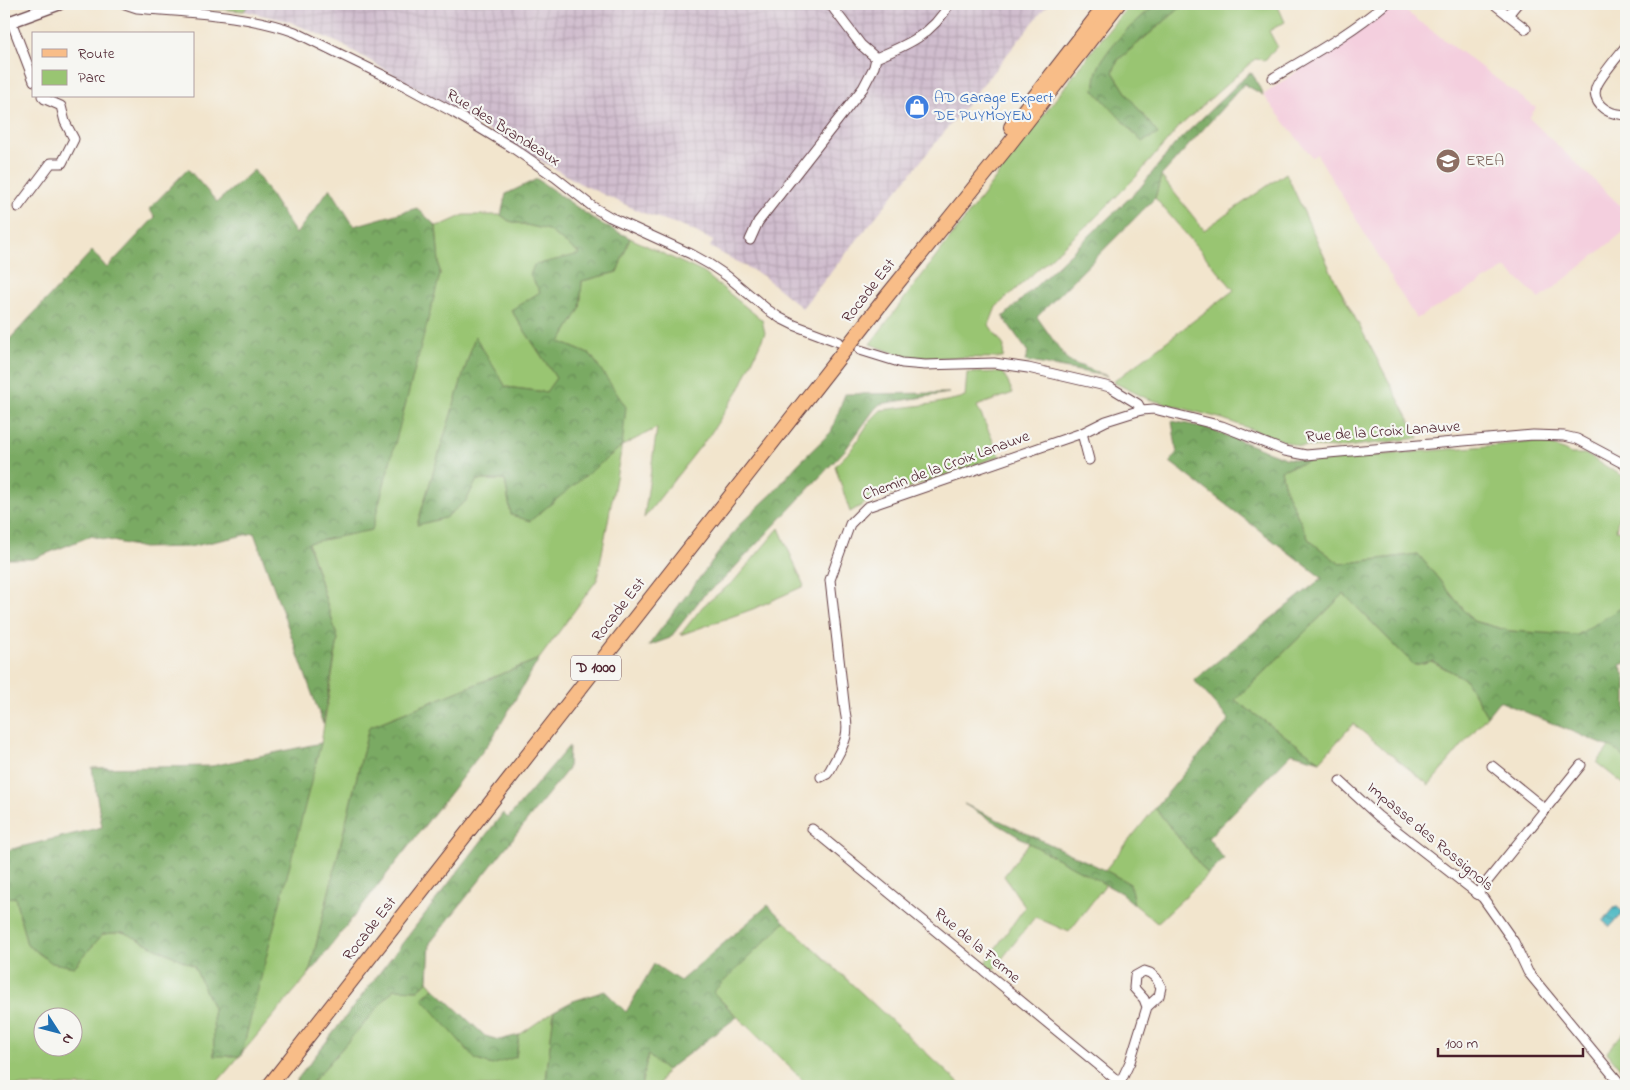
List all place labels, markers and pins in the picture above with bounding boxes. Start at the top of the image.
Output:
place label: AD Garage Expert DE PUYMOYEN [933,86,1054,128]
shop icon: AD Garage Expert DE PUYMOYEN [904,94,930,120]
school or university icon: EREA [1435,148,1461,174]
place label: EREA [1466,149,1504,173]

